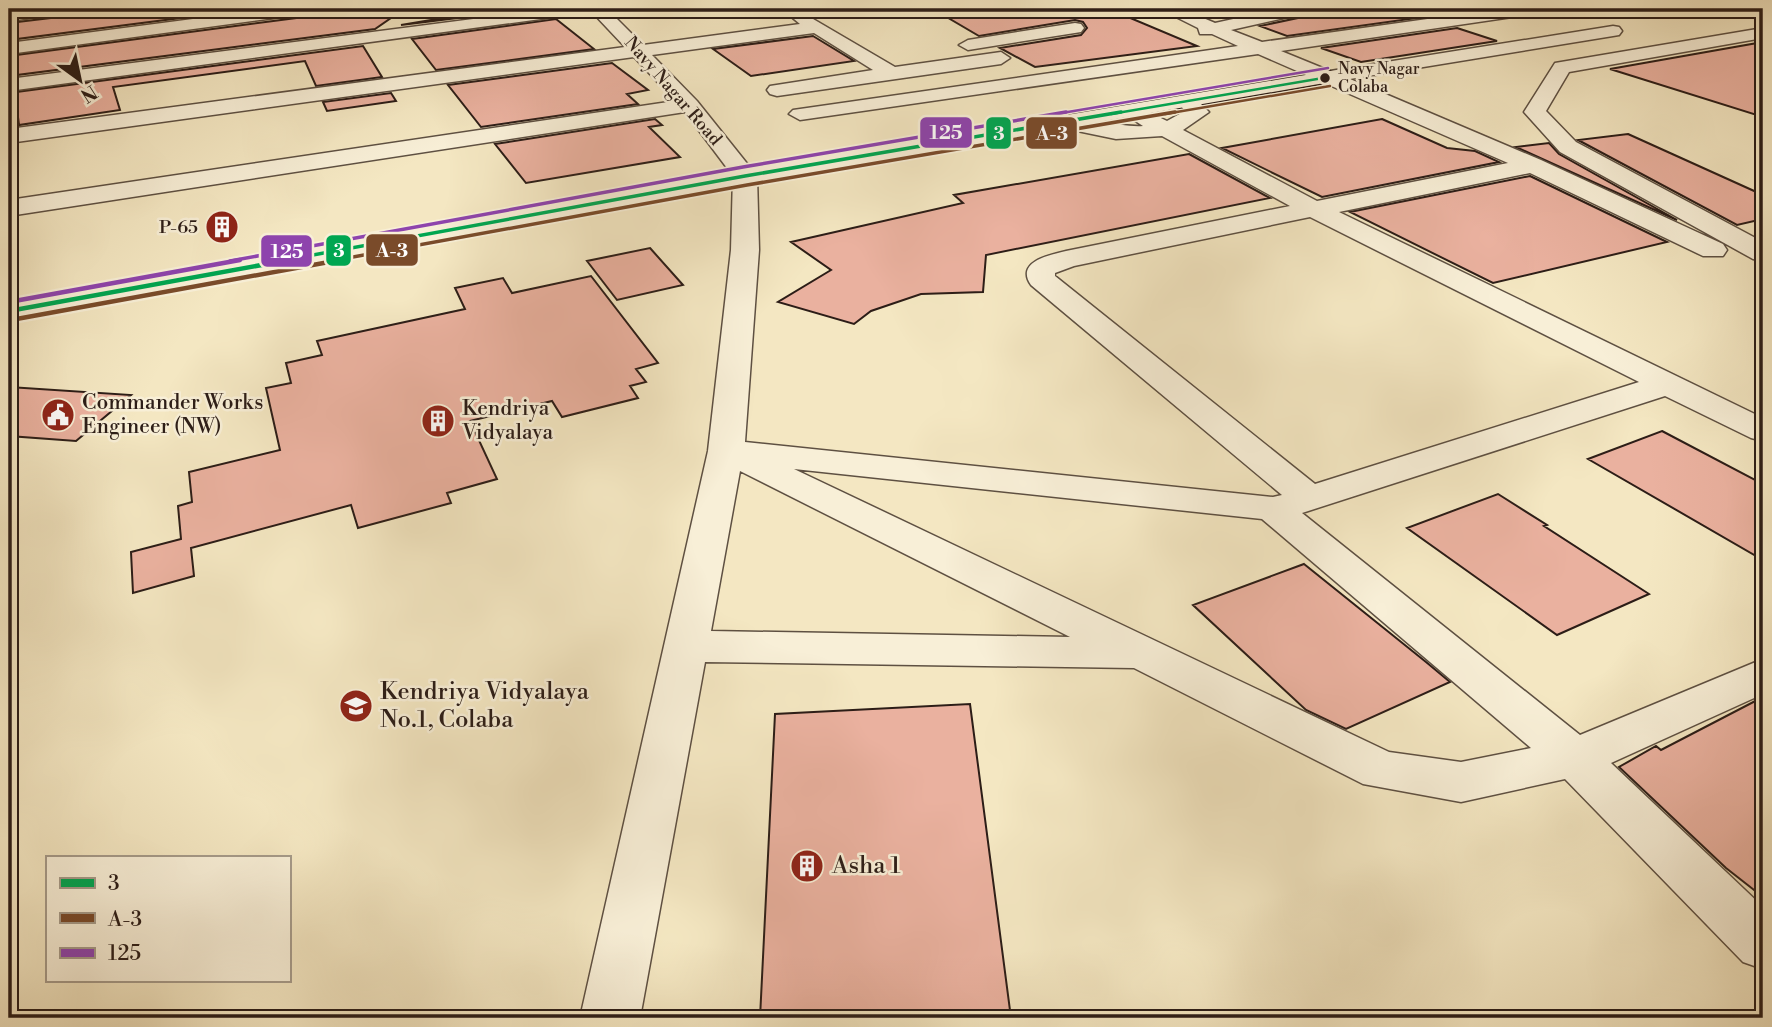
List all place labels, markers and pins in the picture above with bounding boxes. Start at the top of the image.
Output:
place label: Navy Nagar Colaba [1338,59,1420,97]
marker: Navy Nagar Colaba [1318,71,1332,85]
building icon: P-65 [203,208,241,246]
place label: P-65 [159,216,198,239]
place label: Commander Works Engineer (NW) [82,390,263,440]
public building icon: Commander Works Engineer (NW) [39,396,77,434]
place label: Kendriya Vidyalaya [461,396,553,446]
building icon: Kendriya Vidyalaya [419,402,457,440]
place label: Kendriya Vidyalaya No.1, Colaba [380,677,590,735]
school or university icon: Kendriya Vidyalaya No.1, Colaba [337,687,375,725]
building icon: Asha 1 [788,847,826,885]
place label: Asha 1 [831,851,901,881]

